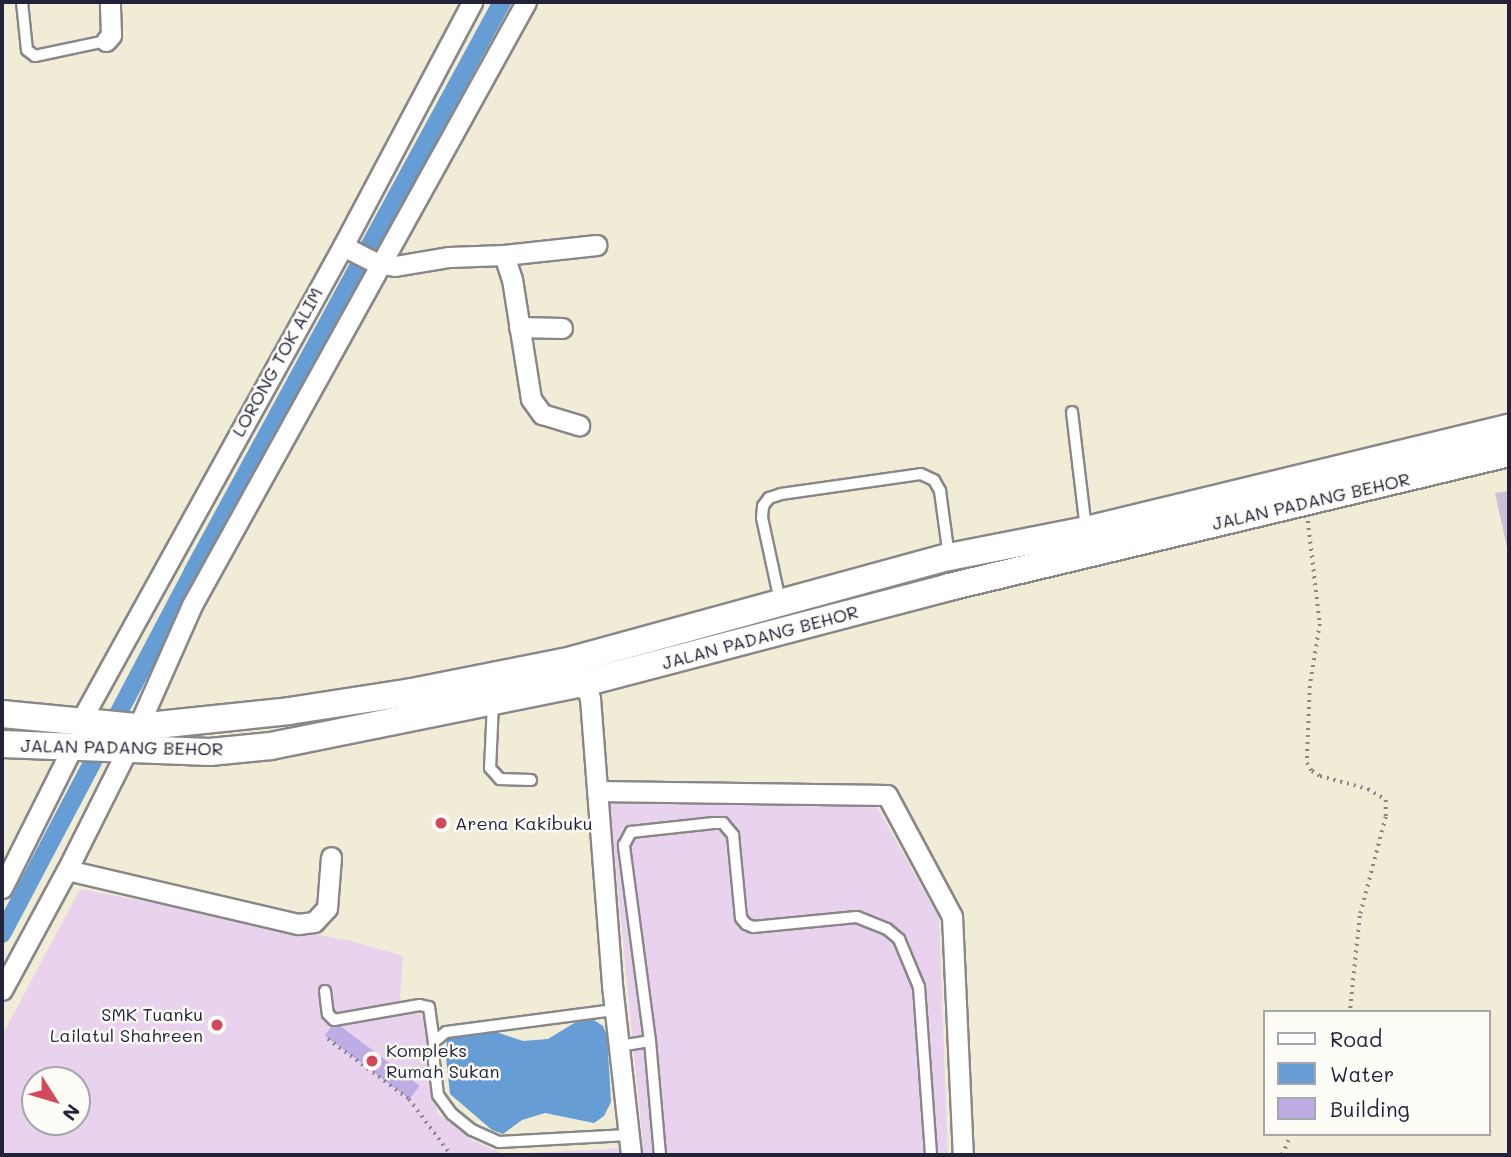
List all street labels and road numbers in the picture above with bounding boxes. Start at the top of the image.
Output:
street label: LORONG TOK ALIM [227,284,327,440]
street label: JALAN PADANG BEHOR [1210,468,1412,534]
street label: JALAN PADANG BEHOR [659,600,861,674]
street label: JALAN PADANG BEHOR [21,734,223,760]

